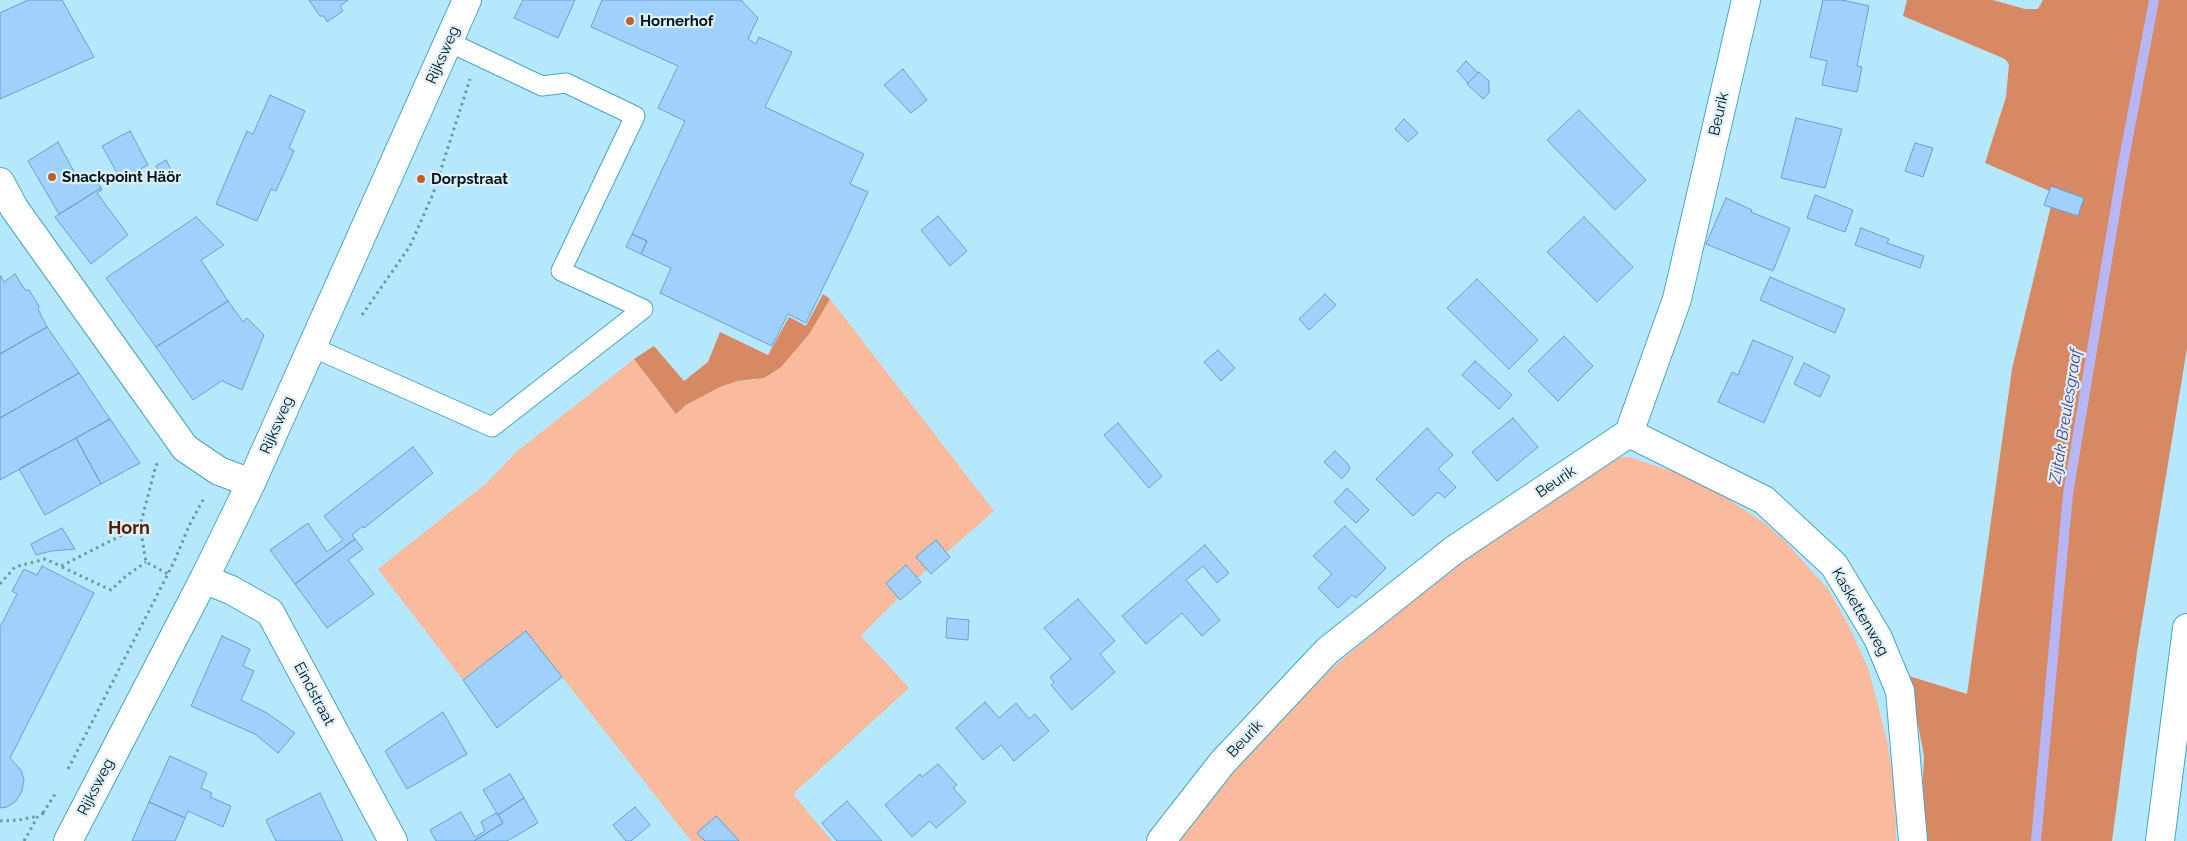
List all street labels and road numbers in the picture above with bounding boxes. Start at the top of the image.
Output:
street label: Rijksweg [422,23,464,87]
street label: Beurik [1705,90,1733,138]
street label: Rijksweg [256,393,298,457]
street label: Beurik [1533,462,1579,502]
street label: Kaskettenweg [1828,565,1892,659]
street label: Eindstraat [290,659,338,729]
street label: Beurik [1223,717,1267,761]
street label: Rijksweg [74,756,118,818]

